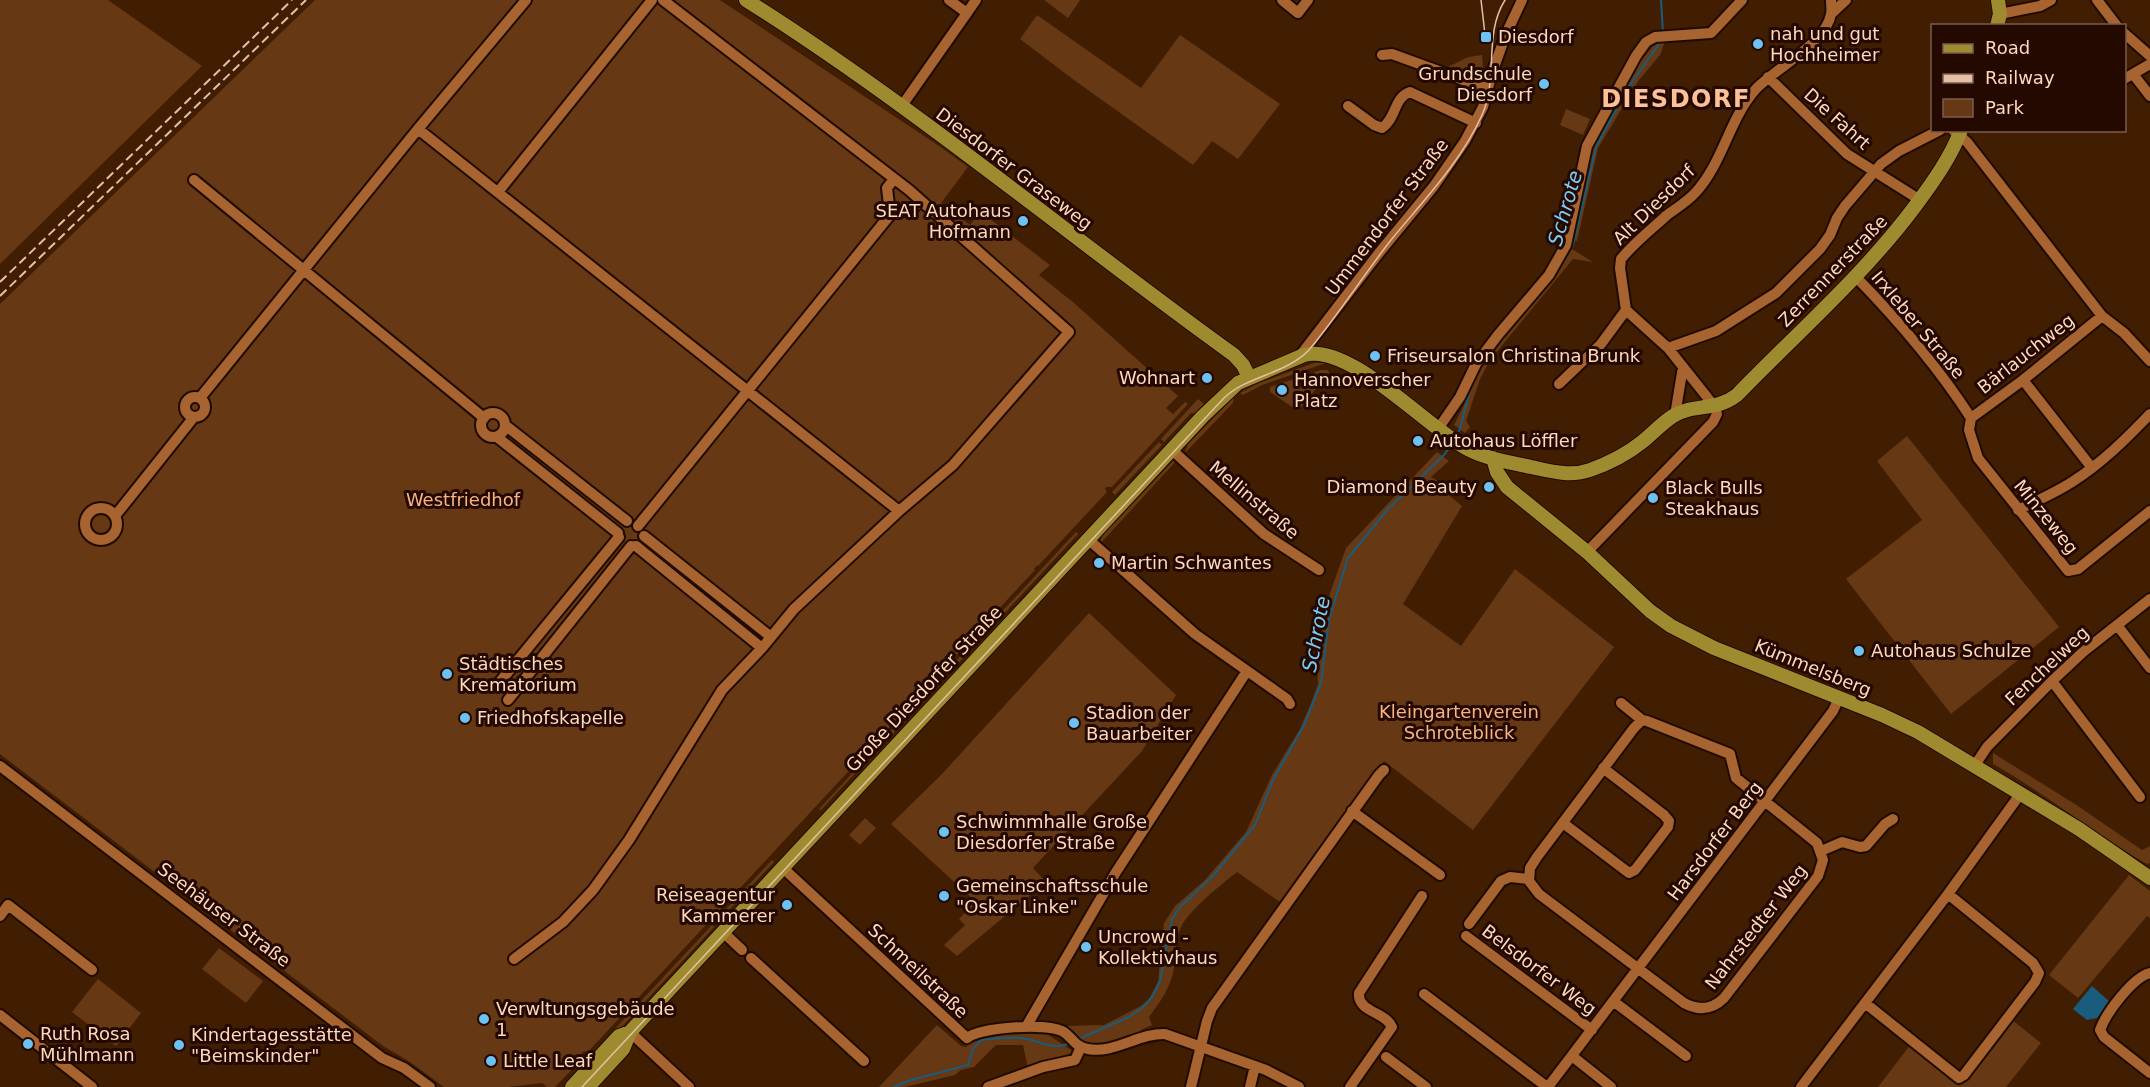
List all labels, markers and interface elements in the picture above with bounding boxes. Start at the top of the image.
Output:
place label: nah und gut Hochheimer [1770,23,1880,65]
legend [1931,24,2126,132]
place label: Diesdorf [1498,26,1574,47]
marker: Diesdorf [1479,30,1493,44]
marker: nah und gut Hochheimer [1751,37,1765,51]
text: Road [1985,37,2030,58]
place label: Grundschule Diesdorf [1418,63,1533,105]
text: Railway [1985,67,2055,88]
marker: Grundschule Diesdorf [1537,77,1551,91]
street label: Die Fahrt [1800,84,1875,154]
district label: DIESDORF [1601,85,1751,113]
text: Park [1985,97,2024,118]
street label: Diesdorfer Graseweg [932,103,1096,234]
street label: Ummendorfer Straße [1321,134,1452,299]
street label: Alt Diesdorf [1608,160,1699,249]
water label: Schrote [1543,168,1587,248]
place label: SEAT Autohaus Hofmann [876,200,1011,242]
street label: Zerrennerstraße [1774,210,1891,331]
marker: SEAT Autohaus Hofmann [1016,214,1030,228]
street label: Irxleber Straße [1867,267,1969,383]
street label: Bärlauchweg [1973,309,2078,398]
place label: Friseursalon Christina Brunk [1387,345,1641,366]
marker: Friseursalon Christina Brunk [1368,349,1382,363]
place label: Wohnart [1119,367,1195,388]
place label: Hannoverscher Platz [1294,369,1431,411]
marker: Wohnart [1200,371,1214,385]
marker: Hannoverscher Platz [1275,383,1289,397]
place label: Autohaus Löffler [1430,430,1578,451]
marker: Autohaus Löffler [1411,434,1425,448]
street label: Mellinstraße [1205,456,1303,543]
street label: Minzeweg [2010,475,2083,558]
place label: Diamond Beauty [1326,476,1477,497]
place label: Black Bulls Steakhaus [1665,477,1763,519]
marker: Diamond Beauty [1482,480,1496,494]
park label: Westfriedhof [406,489,521,510]
marker: Black Bulls Steakhaus [1646,491,1660,505]
place label: Martin Schwantes [1111,552,1272,573]
marker: Martin Schwantes [1092,556,1106,570]
water label: Schrote [1297,594,1335,674]
street label: Große Diesdorfer Straße [841,601,1006,776]
street label: Fenchelweg [2001,622,2093,710]
street label: Kümmelsberg [1752,635,1875,700]
place label: Autohaus Schulze [1871,640,2031,661]
marker: Autohaus Schulze [1852,644,1866,658]
place label: Städtisches Krematorium [459,653,577,695]
marker: Städtisches Krematorium [440,667,454,681]
park label: Kleingartenverein Schroteblick [1379,701,1539,743]
place label: Stadion der Bauarbeiter [1086,702,1193,744]
place label: Friedhofskapelle [477,707,624,728]
marker: Friedhofskapelle [458,711,472,725]
marker: Stadion der Bauarbeiter [1067,716,1081,730]
street label: Harsdorfer Berg [1663,777,1766,904]
place label: Schwimmhalle Große Diesdorfer Straße [956,811,1147,853]
marker: Schwimmhalle Große Diesdorfer Straße [937,825,951,839]
street label: Seehäuser Straße [154,858,295,971]
street label: Nahrstedter Weg [1700,860,1811,993]
place label: Gemeinschaftsschule "Oskar Linke" [956,875,1148,917]
place label: Reiseagentur Kammerer [656,884,776,926]
marker: Gemeinschaftsschule "Oskar Linke" [937,889,951,903]
marker: Reiseagentur Kammerer [780,898,794,912]
street label: Schmeilstraße [864,919,973,1022]
street label: Belsdorfer Weg [1478,920,1600,1019]
place label: Uncrowd - Kollektivhaus [1098,926,1217,968]
marker: Uncrowd - Kollektivhaus [1079,940,1093,954]
place label: Verwltungsgebäude 1 [496,998,675,1040]
marker: Verwltungsgebäude 1 [477,1012,491,1026]
place label: Ruth Rosa Mühlmann [40,1023,135,1065]
place label: Kindertagesstätte "Beimskinder" [191,1024,352,1066]
marker: Ruth Rosa Mühlmann [21,1037,35,1051]
marker: Kindertagesstätte "Beimskinder" [172,1038,186,1052]
place label: Little Leaf [503,1050,593,1071]
marker: Little Leaf [484,1054,498,1068]

